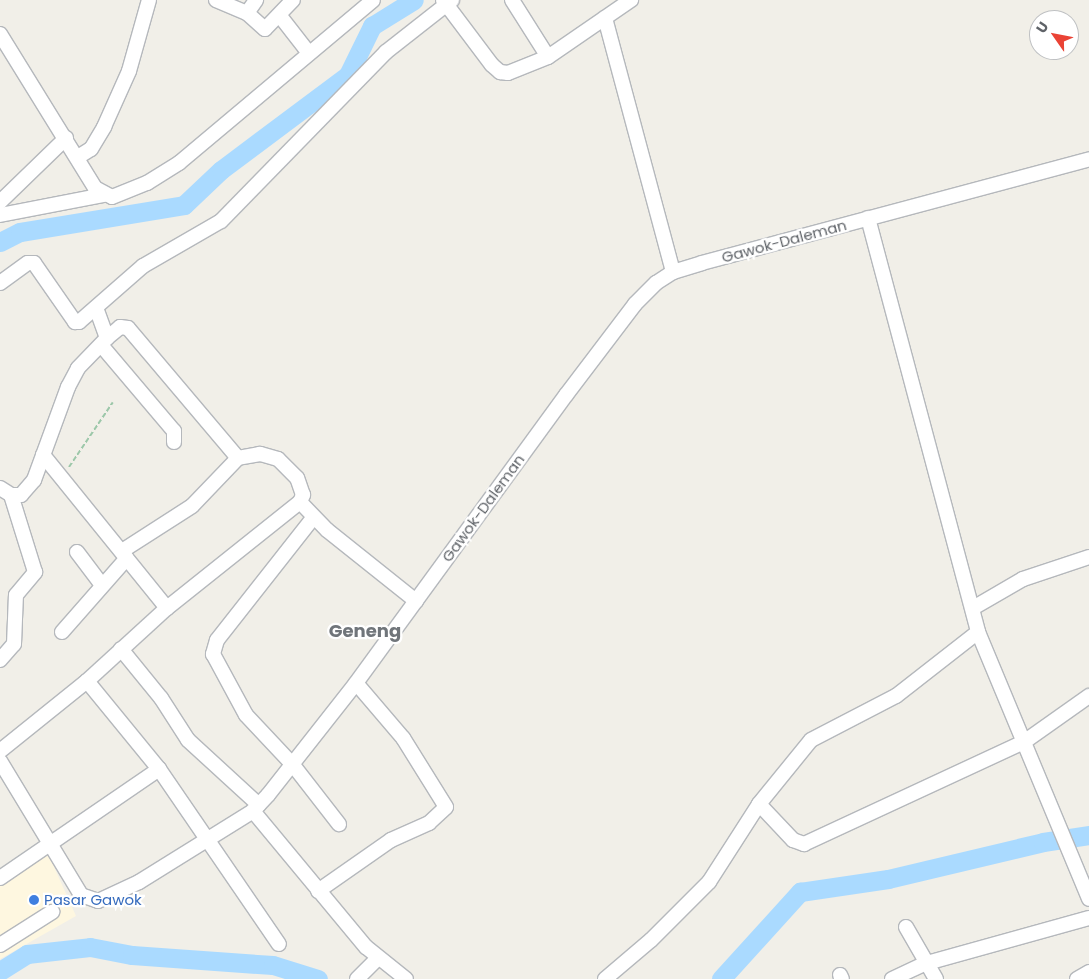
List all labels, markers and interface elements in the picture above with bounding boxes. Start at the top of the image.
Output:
north arrow [1029,10,1079,60]
text: U [1031,18,1053,37]
street label: Gawok-Daleman [720,216,848,266]
street label: Gawok-Daleman [438,451,528,565]
district label: Geneng [329,620,401,642]
place label: Pasar Gawok [44,891,142,909]
marker: Pasar Gawok [28,894,40,906]

